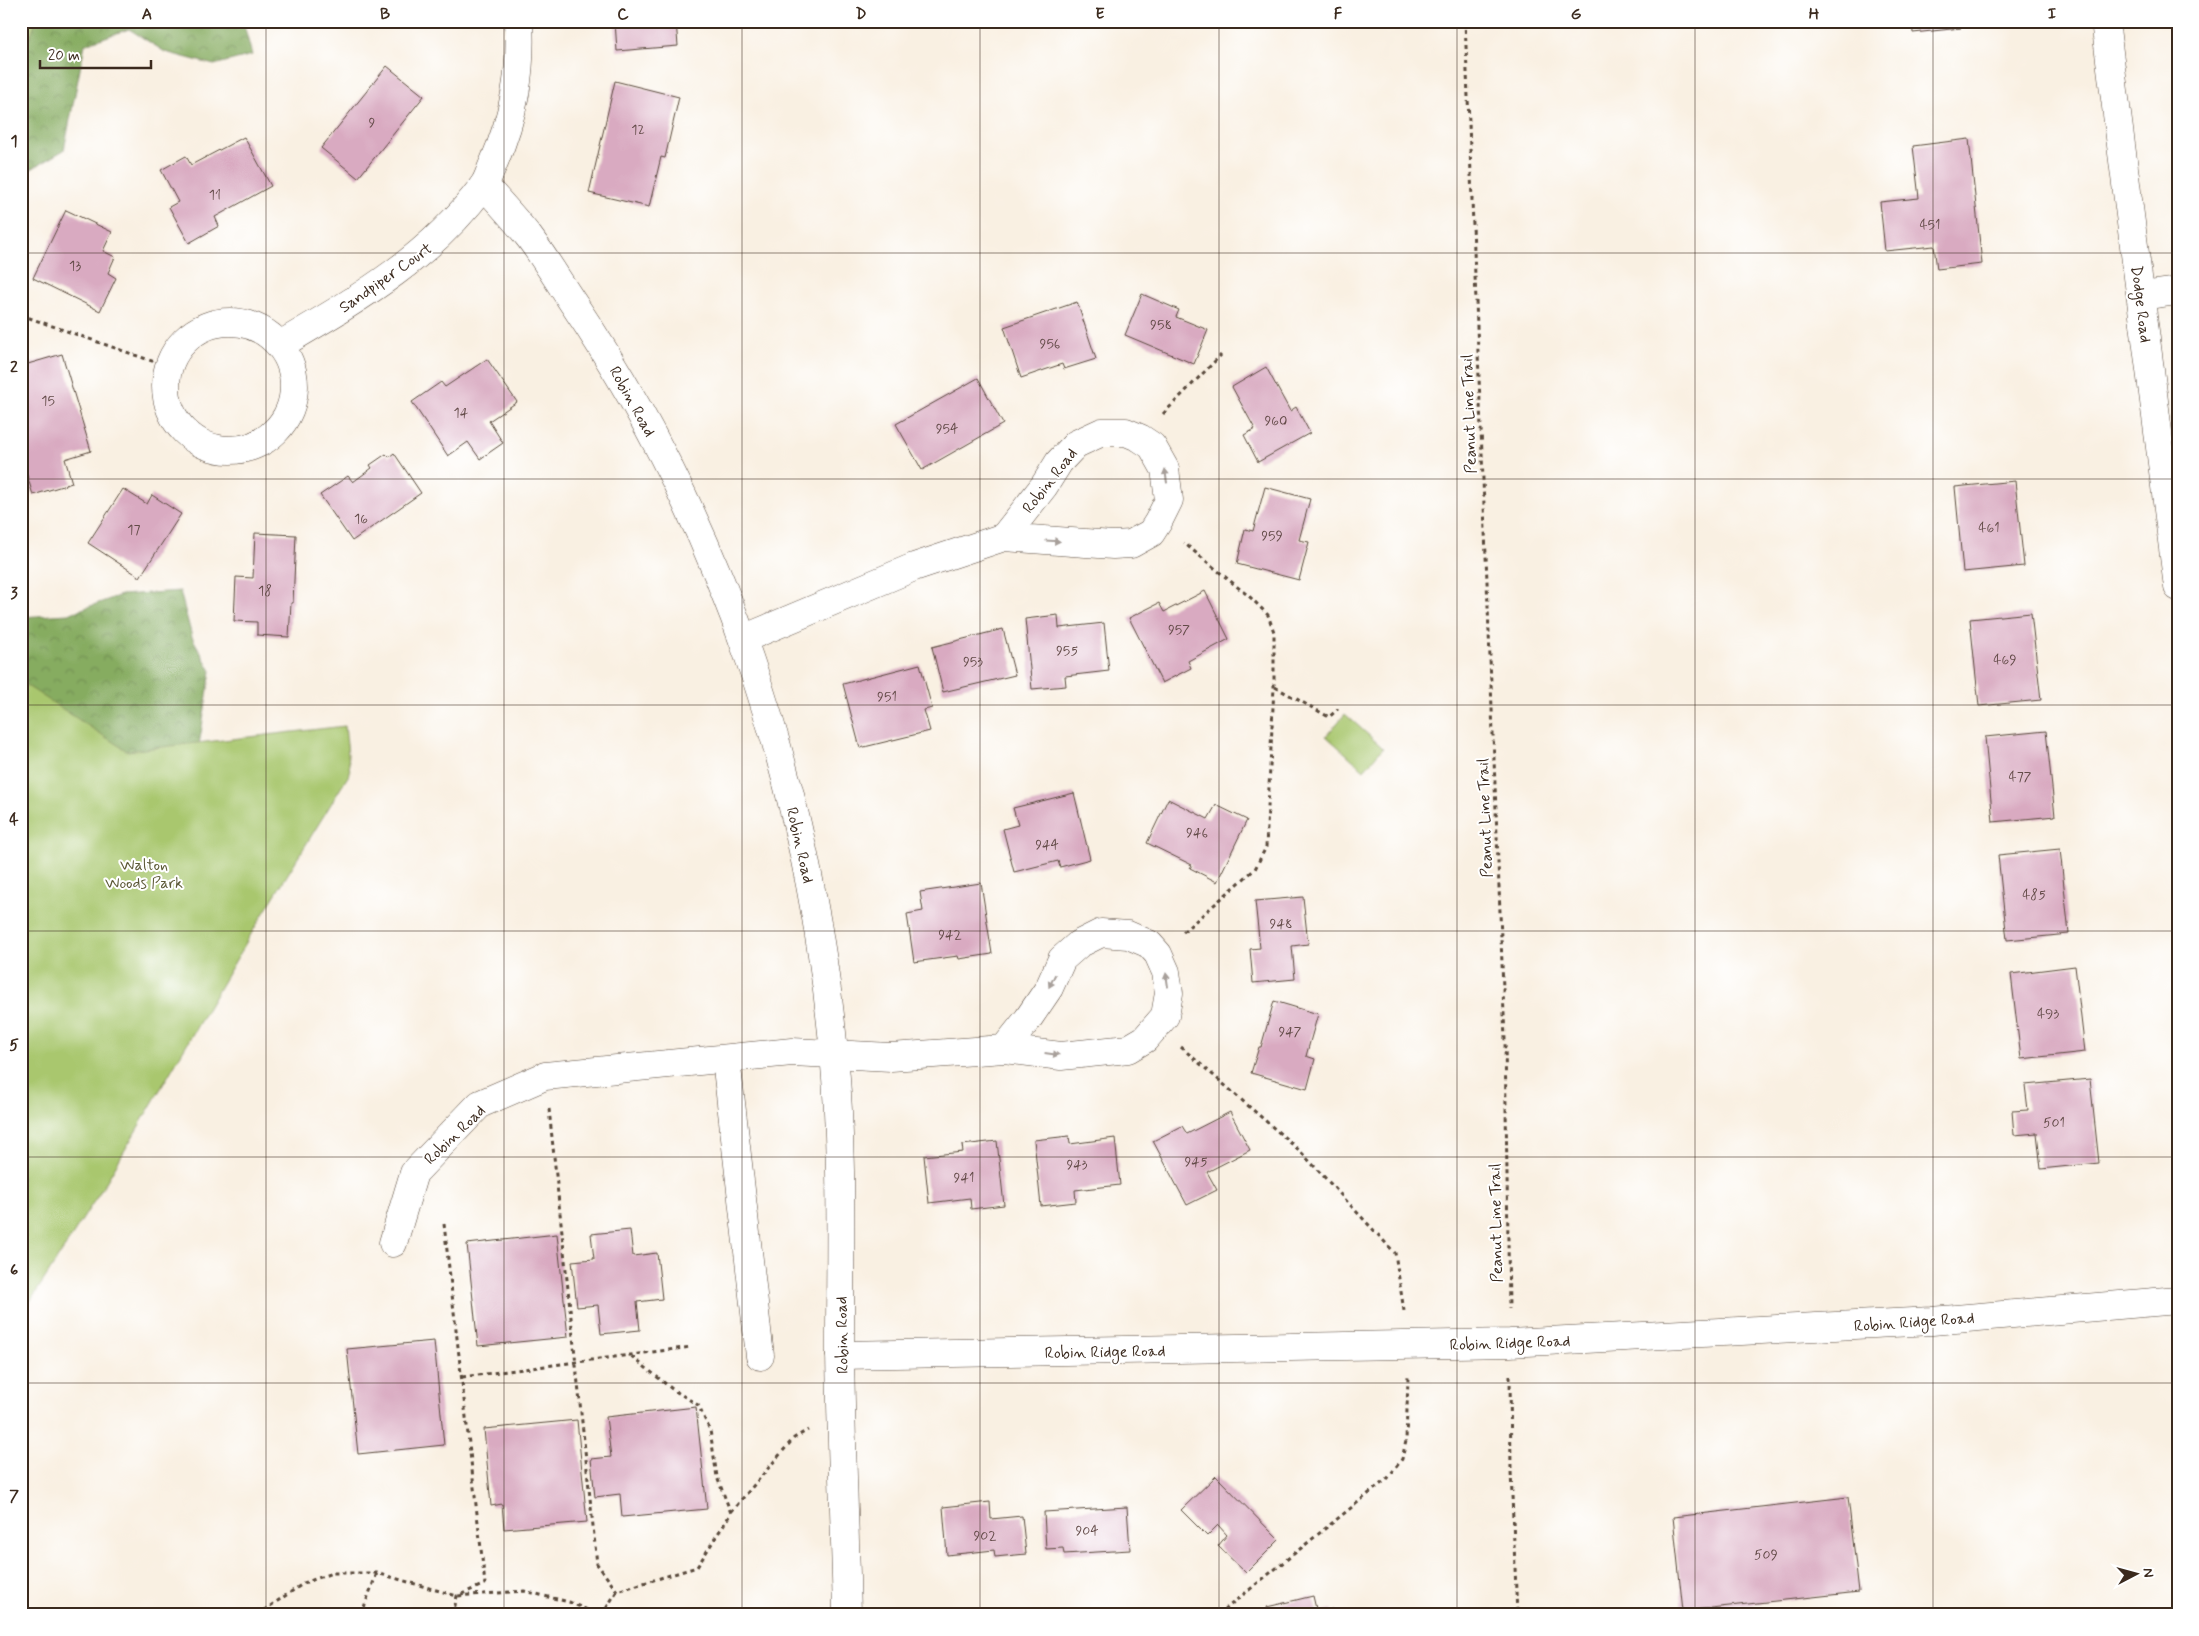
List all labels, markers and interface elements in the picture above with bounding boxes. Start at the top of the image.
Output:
text: A [142,4,152,25]
text: B [380,4,390,25]
text: C [617,4,629,25]
text: D [855,4,867,25]
text: E [1095,4,1105,25]
text: F [1334,4,1343,25]
text: G [1571,4,1582,25]
text: H [1809,4,1820,25]
text: I [2048,4,2057,25]
scale bar [40,38,151,70]
text: 20 m [48,46,80,66]
house number: 9 [369,114,376,132]
house number: 12 [631,121,645,139]
text: 1 [10,131,18,152]
house number: 11 [209,186,221,204]
house number: 451 [1919,216,1941,234]
street label: Sandpiper Court [335,238,437,318]
house number: 13 [69,257,81,275]
street label: Dodge Road [2124,264,2156,344]
house number: 958 [1150,316,1172,334]
house number: 956 [1040,335,1060,353]
street label: Peanut Line Trail [1457,354,1482,474]
text: 2 [10,357,18,378]
street label: Robin Road [604,363,660,441]
house number: 15 [41,392,55,410]
house number: 14 [454,404,469,422]
house number: 960 [1264,412,1288,430]
house number: 954 [936,420,958,438]
street label: Robin Road [1018,444,1082,518]
one-way arrow [1162,468,1170,484]
house number: 16 [354,510,368,528]
house number: 461 [1978,519,2000,537]
house number: 17 [127,521,141,539]
house number: 959 [1261,527,1283,545]
one-way arrow [1045,537,1061,545]
house number: 18 [258,582,272,600]
text: 3 [10,583,18,604]
house number: 957 [1168,621,1190,639]
house number: 955 [1056,642,1078,660]
house number: 469 [1993,651,2017,669]
house number: 953 [963,653,983,671]
house number: 951 [877,688,897,706]
street label: Peanut Line Trail [1473,758,1498,878]
house number: 477 [2008,768,2032,786]
street label: Robin Road [781,805,819,886]
text: 4 [9,809,19,830]
house number: 946 [1186,824,1208,842]
house number: 944 [1035,836,1059,854]
park label: Walton Woods Park [105,855,183,894]
house number: 485 [2022,886,2046,904]
house number: 948 [1270,915,1292,933]
house number: 942 [938,926,962,944]
one-way arrow [1163,972,1171,988]
one-way arrow [1048,974,1056,988]
house number: 493 [2037,1005,2059,1023]
house number: 947 [1278,1023,1302,1041]
text: 5 [9,1035,19,1056]
one-way arrow [1045,1051,1061,1059]
street label: Robin Road [420,1101,490,1170]
house number: 501 [2043,1114,2065,1132]
house number: 945 [1184,1153,1208,1171]
house number: 943 [1066,1156,1088,1174]
street label: Peanut Line Trail [1485,1163,1508,1283]
house number: 941 [954,1169,974,1187]
text: 6 [10,1260,18,1281]
street label: Robin Road [831,1296,854,1374]
street label: Robin Ridge Road [1853,1308,1975,1338]
street label: Robin Ridge Road [1449,1331,1571,1357]
street label: Robin Ridge Road [1044,1341,1166,1365]
text: 7 [9,1486,19,1507]
house number: 904 [1075,1522,1099,1540]
house number: 902 [973,1527,997,1545]
house number: 509 [1754,1546,1778,1564]
north arrow [2112,1548,2162,1598]
text: N [2138,1567,2157,1578]

